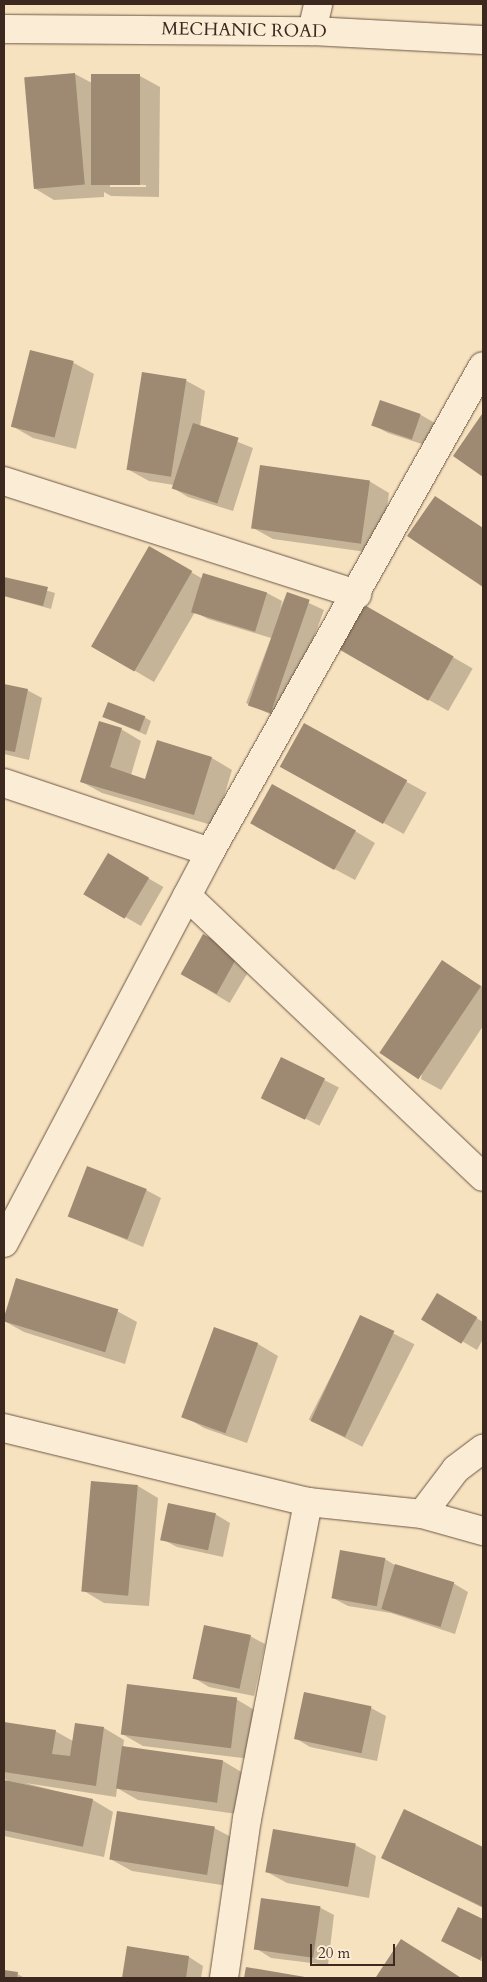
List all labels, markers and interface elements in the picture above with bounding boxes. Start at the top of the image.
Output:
street label: MECHANIC ROAD [161,19,327,43]
scale bar [312,1934,397,1966]
text: 20 m [318,1943,350,1963]

